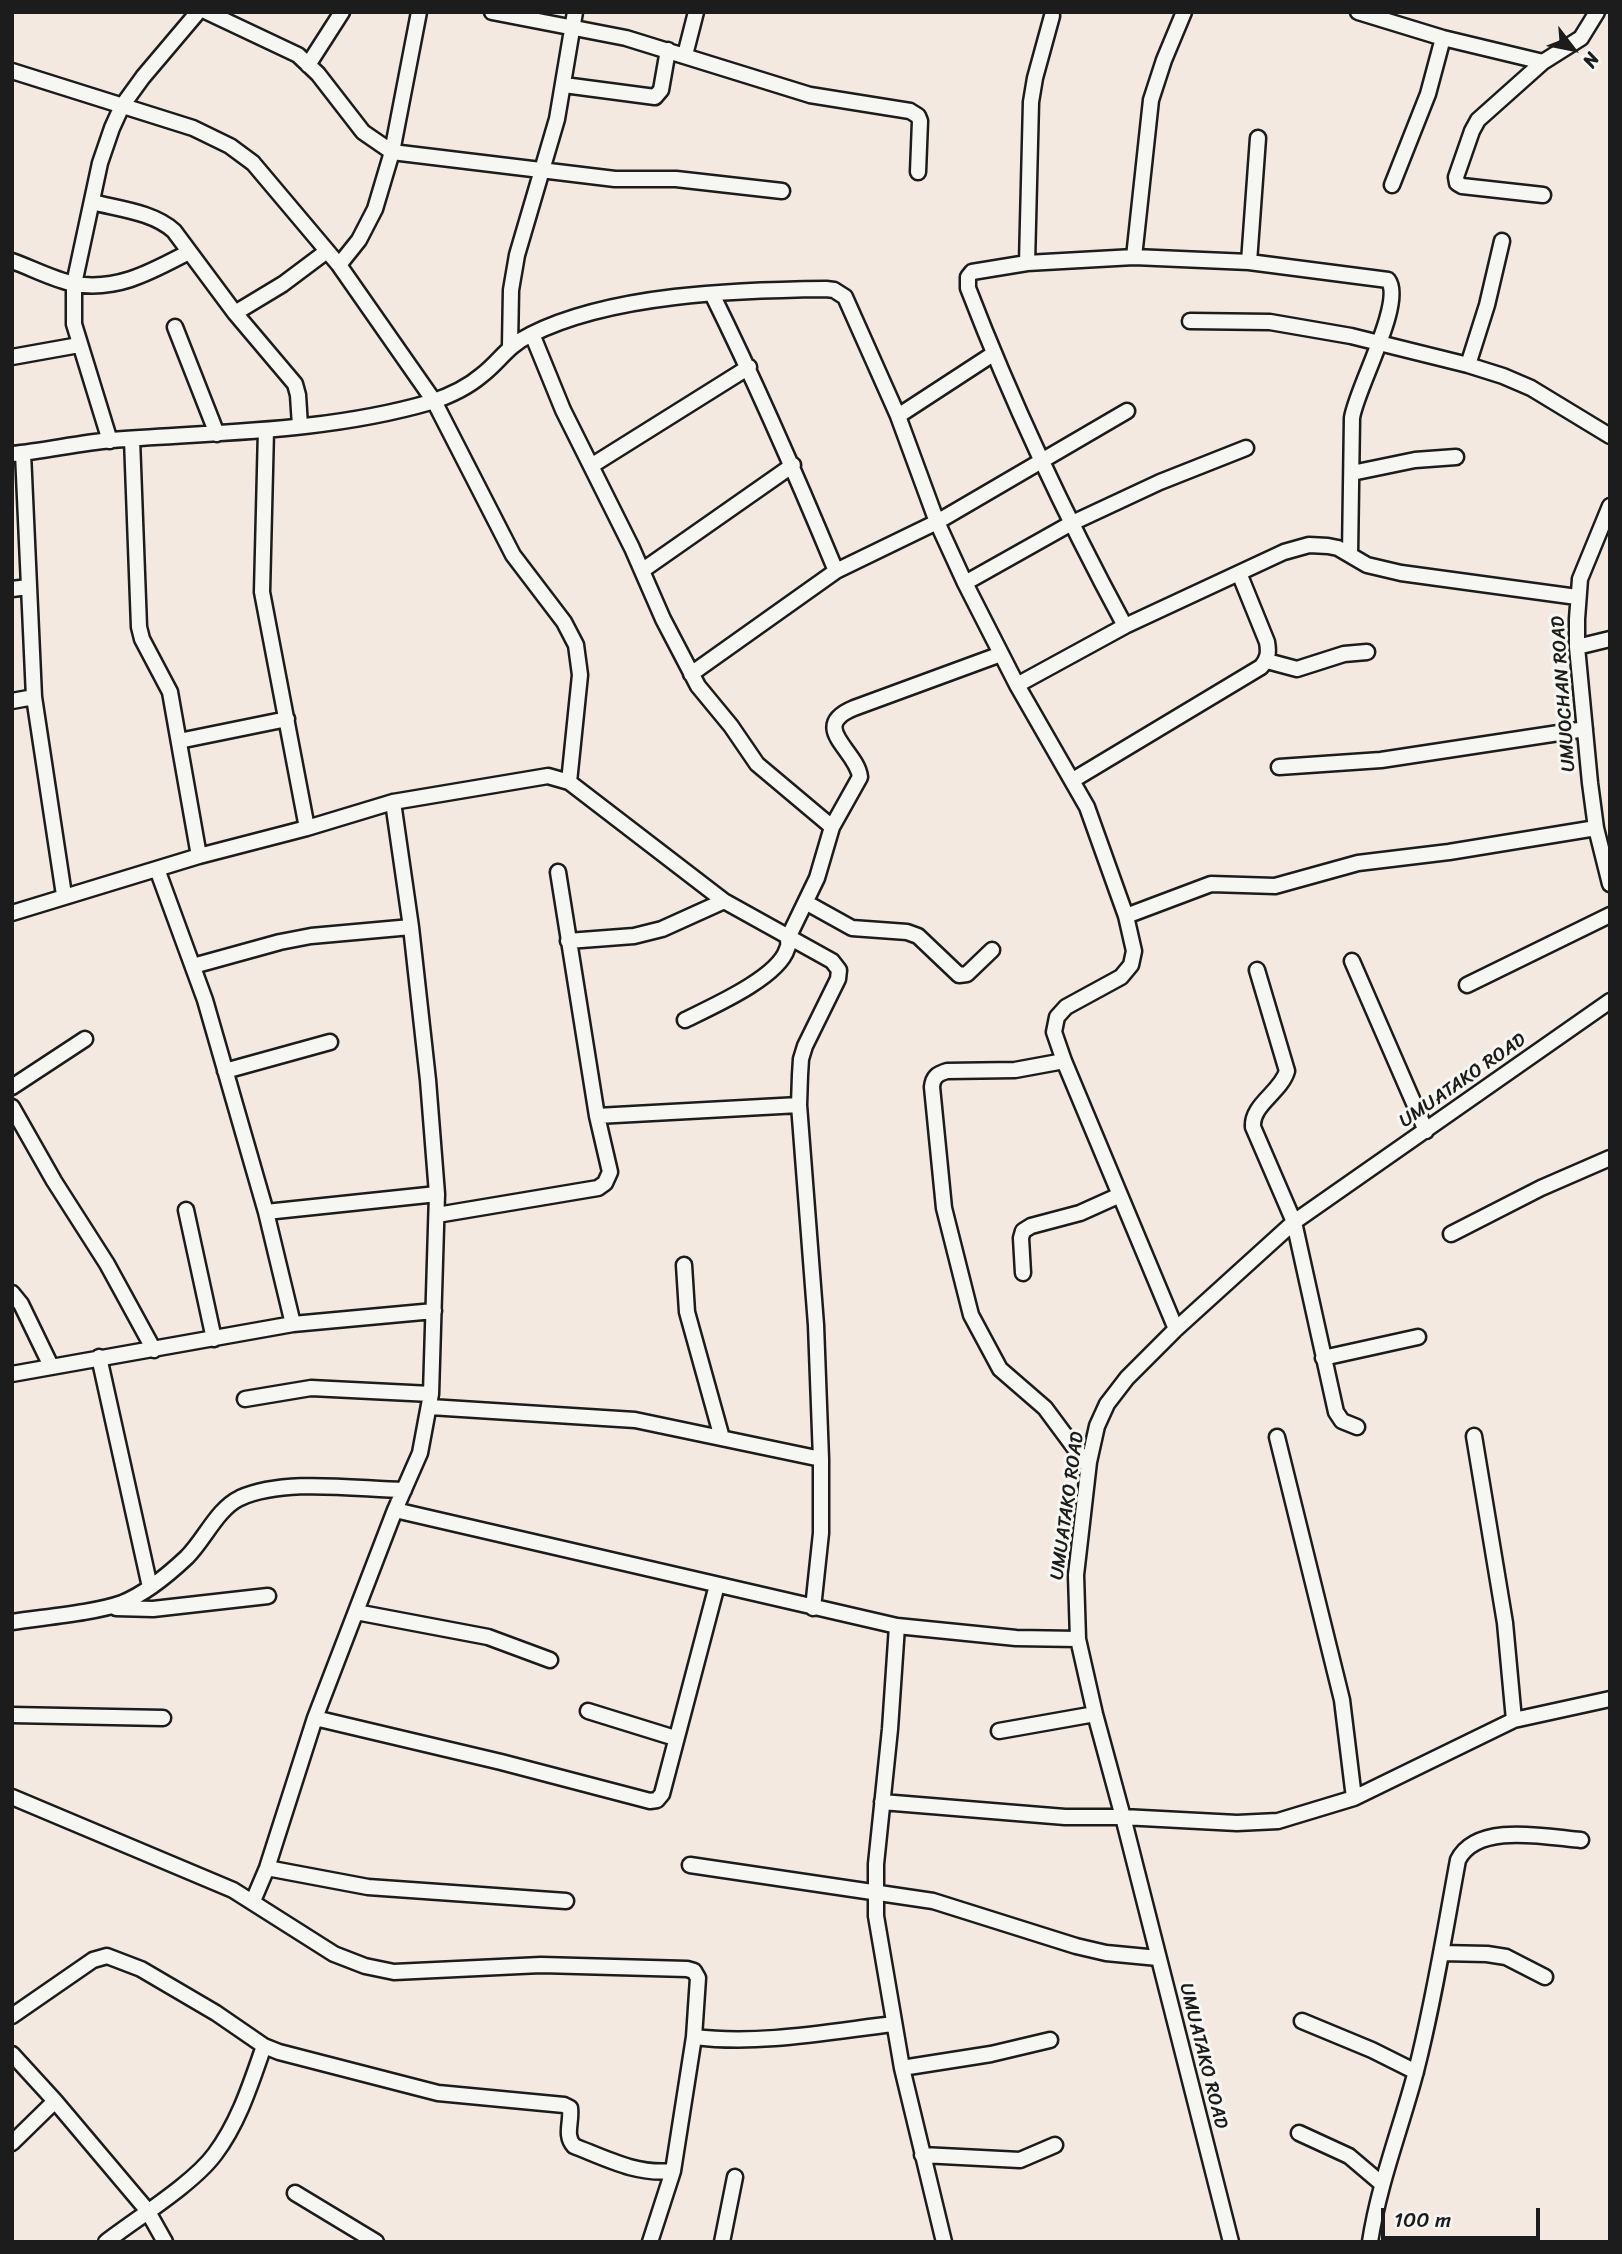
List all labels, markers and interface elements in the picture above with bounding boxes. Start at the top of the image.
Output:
north arrow [1538,14,1608,84]
text: N [1574,46,1609,75]
street label: UMUOCHAN ROAD [1547,615,1581,773]
street label: UMUATAKO ROAD [1395,1029,1531,1133]
street label: UMUATAKO ROAD [1046,1430,1090,1582]
street label: UMUATAKO ROAD [1174,1981,1232,2131]
scale bar [1384,2194,1543,2238]
text: 100 m [1394,2201,1451,2239]

